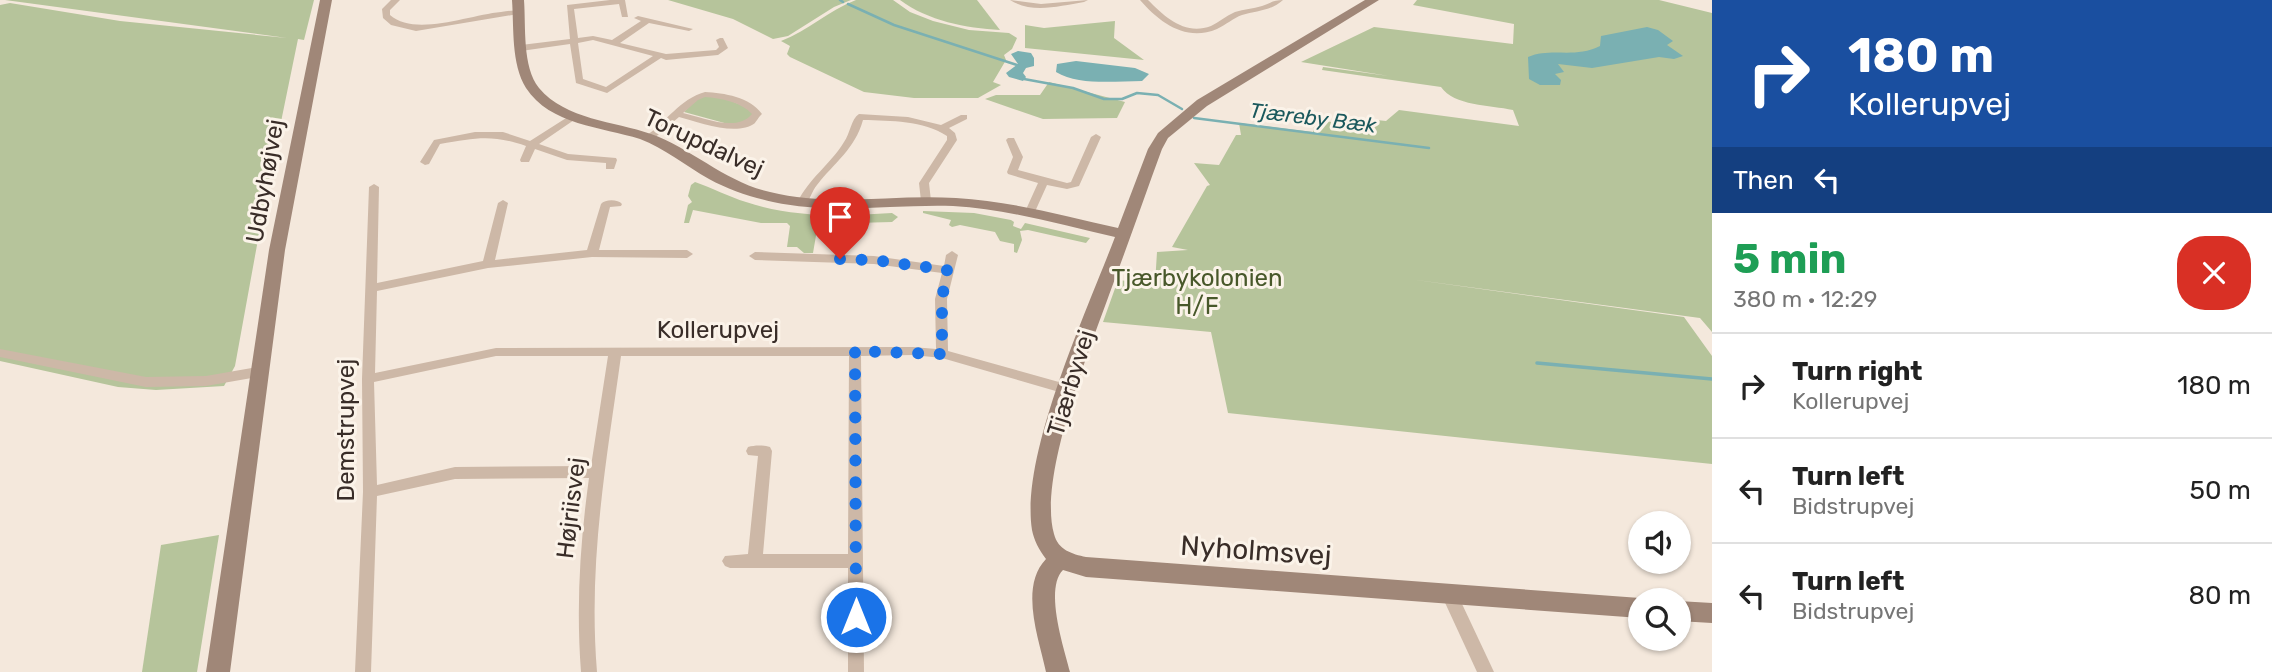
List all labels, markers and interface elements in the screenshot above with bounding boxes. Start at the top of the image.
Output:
text: 180 m [1848,26,1994,84]
icon: right [1733,28,1824,119]
text: Kollerupvej [1848,85,2011,123]
water label: Tjæreby Bæk [1248,97,1379,138]
street label: Torupdalvej [640,103,768,183]
street label: Udbyhøjvej [240,117,290,245]
icon: left [1808,161,1846,199]
text: Then [1733,165,1794,196]
pin [810,187,870,259]
icon: arrive [821,198,859,236]
text: 5 min [1733,234,1847,284]
button: close [2177,236,2251,310]
park label: Tjærbykolonien H/F [1112,264,1282,320]
text: 380 m · 12:29 [1733,285,1877,313]
street label: Kollerupvej [657,316,779,344]
street label: Tjærbyvej [1042,326,1100,440]
text: Turn right [1792,356,1922,387]
street label: Demstrupvej [332,359,360,501]
icon: right [1733,367,1771,405]
text: 180 m [2177,370,2251,401]
text: Kollerupvej [1792,387,1909,415]
street label: Højriisvej [551,456,591,560]
text: Turn left [1792,461,1904,492]
icon: left [1733,472,1771,510]
text: 50 m [2190,475,2251,506]
text: Bidstrupvej [1792,492,1914,520]
map controls [1628,511,1691,651]
button: sound [1628,511,1691,574]
street label: Nyholmsvej [1179,529,1333,572]
text: Turn left [1792,566,1904,597]
icon: left [1733,577,1771,615]
position arrow [819,580,893,654]
text: 80 m [2188,580,2251,611]
button: search [1628,588,1691,651]
text: Bidstrupvej [1792,597,1914,625]

